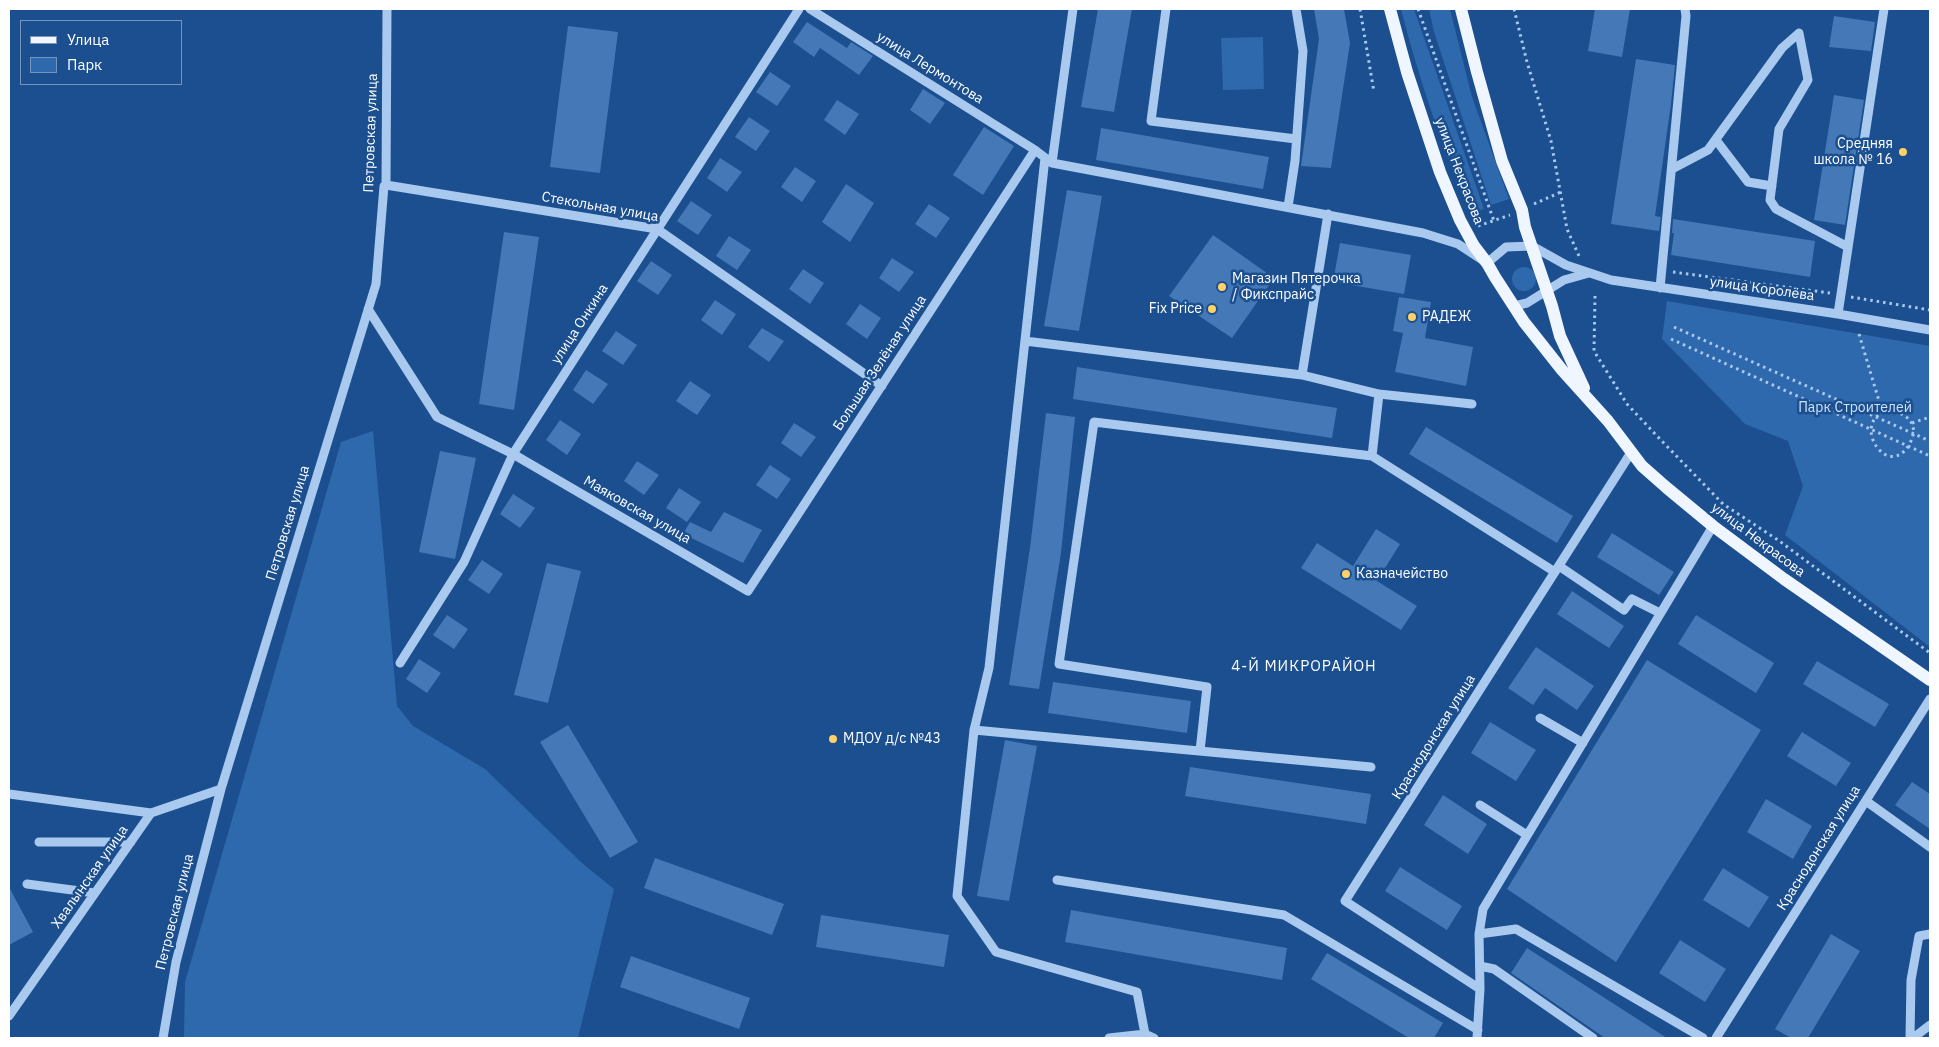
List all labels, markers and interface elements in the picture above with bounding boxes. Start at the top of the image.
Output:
legend [20,20,182,85]
street label: улица Лермонтова [873,28,987,108]
text: Улица [67,30,109,49]
text: Парк [67,55,102,74]
street label: Петровская улица [361,73,381,193]
street label: улица Некрасова [1431,115,1487,227]
place label: Средняя школа № 16 [1813,136,1893,168]
marker: Средняя школа № 16 [1897,146,1909,158]
street label: Стекольная улица [540,188,660,226]
place label: Магазин Пятерочка / Фикспрайс [1232,271,1361,304]
street label: улица Королёва [1709,273,1815,305]
street label: улица Онкина [548,281,612,367]
marker: Магазин Пятерочка / Фикспрайс [1216,281,1228,293]
street label: Большая Зелёная улица [830,292,930,434]
place label: Fix Price [1149,301,1202,317]
marker: Fix Price [1206,303,1218,315]
place label: РАДЕЖ [1422,309,1471,325]
marker: РАДЕЖ [1406,311,1418,323]
park label: Парк Строителей [1798,400,1912,416]
street label: Петровская улица [263,464,313,582]
street label: Маяковская улица [580,472,694,548]
street label: улица Некрасова [1708,499,1808,581]
place label: Казначейство [1356,566,1448,582]
marker: Казначейство [1340,568,1352,580]
district label: 4-Й МИКРОРАЙОН [1230,658,1378,676]
street label: Краснодонская улица [1389,671,1479,803]
place label: МДОУ д/с №43 [843,731,941,747]
marker: МДОУ д/с №43 [827,733,839,745]
street label: Краснодонская улица [1774,782,1864,914]
street label: Хвалынская улица [48,822,132,932]
street label: Петровская улица [152,852,198,972]

